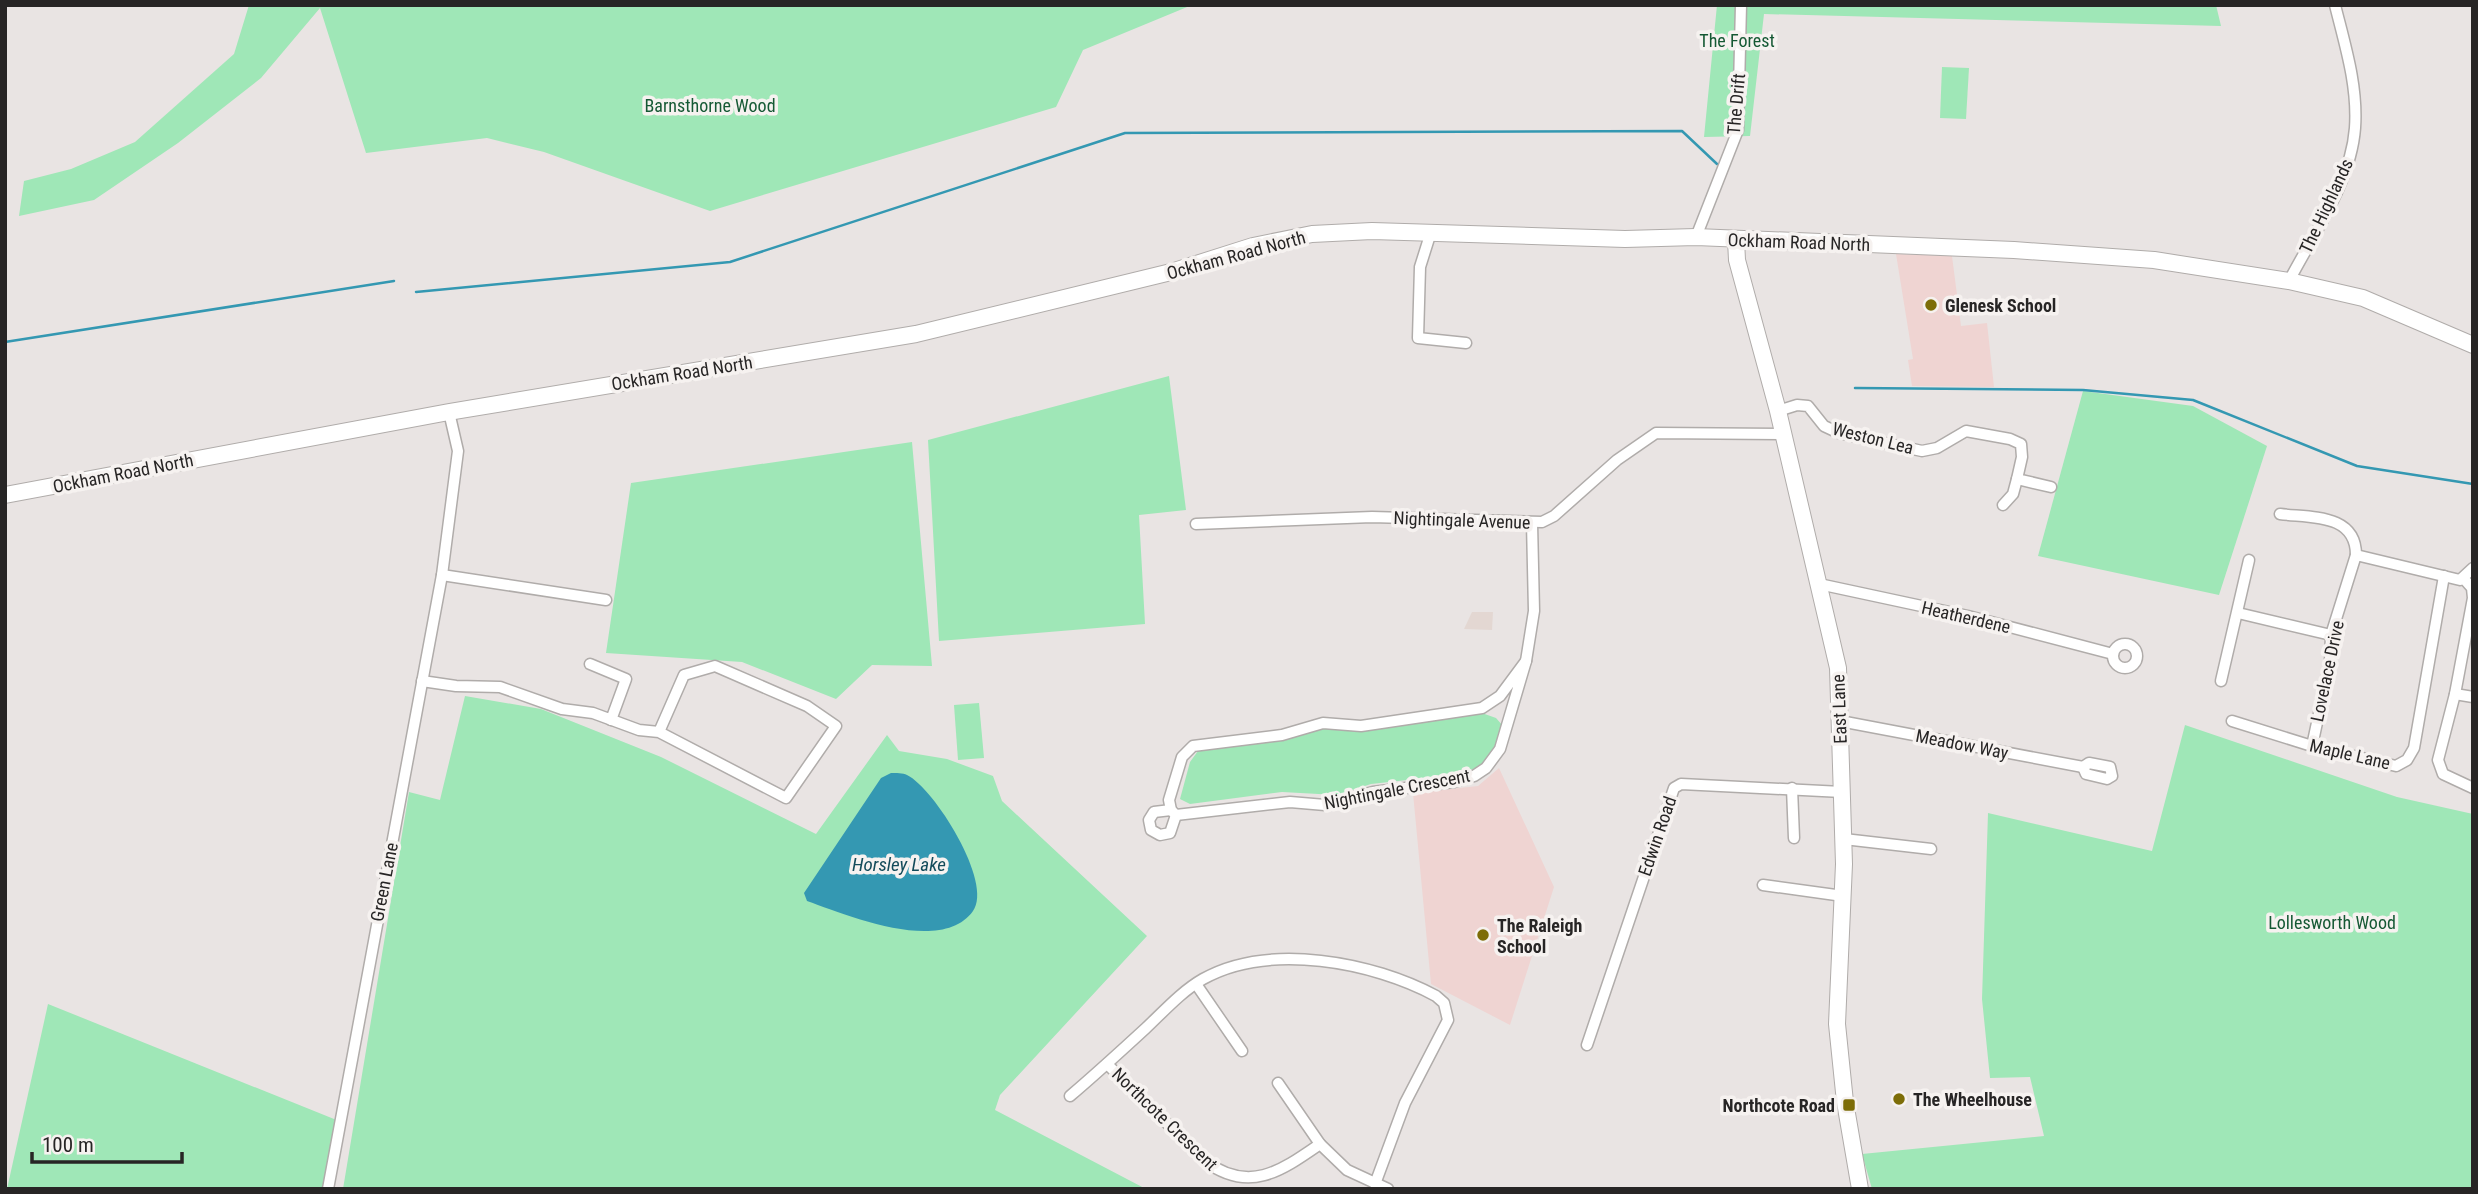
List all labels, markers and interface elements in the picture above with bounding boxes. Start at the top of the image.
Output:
park label: The Forest [1699,30,1775,51]
street label: The Drift [1723,72,1749,136]
park label: Barnsthorne Wood [644,95,776,116]
street label: The Highlands [2295,155,2357,257]
street label: Ockham Road North [1164,226,1308,284]
street label: Ockham Road North [1727,229,1871,255]
place label: Glenesk School [1945,295,2056,316]
marker: Glenesk School [1923,297,1939,313]
street label: Ockham Road North [610,351,754,395]
street label: Weston Lea [1830,418,1916,458]
street label: Ockham Road North [51,449,195,497]
street label: Nightingale Avenue [1393,507,1531,533]
street label: Heatherdene [1920,597,2012,637]
street label: Lovelace Drive [2306,618,2348,724]
street label: East Lane [1827,674,1851,744]
street label: Meadow Way [1914,725,2011,763]
street label: Maple Lane [2308,735,2392,773]
street label: Nightingale Crescent [1322,765,1472,813]
street label: Edwin Road [1634,794,1680,878]
street label: Green Lane [366,841,402,923]
water label: Horsley Lake [852,853,946,876]
park label: Lollesworth Wood [2268,912,2396,933]
place label: The Raleigh School [1497,915,1582,957]
marker: The Raleigh School [1475,927,1491,943]
street label: Northcote Crescent [1108,1063,1222,1175]
place label: The Wheelhouse [1913,1089,2032,1110]
marker: The Wheelhouse [1891,1091,1907,1107]
place label: Northcote Road [1722,1095,1835,1116]
marker: Northcote Road [1841,1097,1857,1113]
scale bar [32,1120,182,1164]
text: 100 m [42,1133,94,1157]

